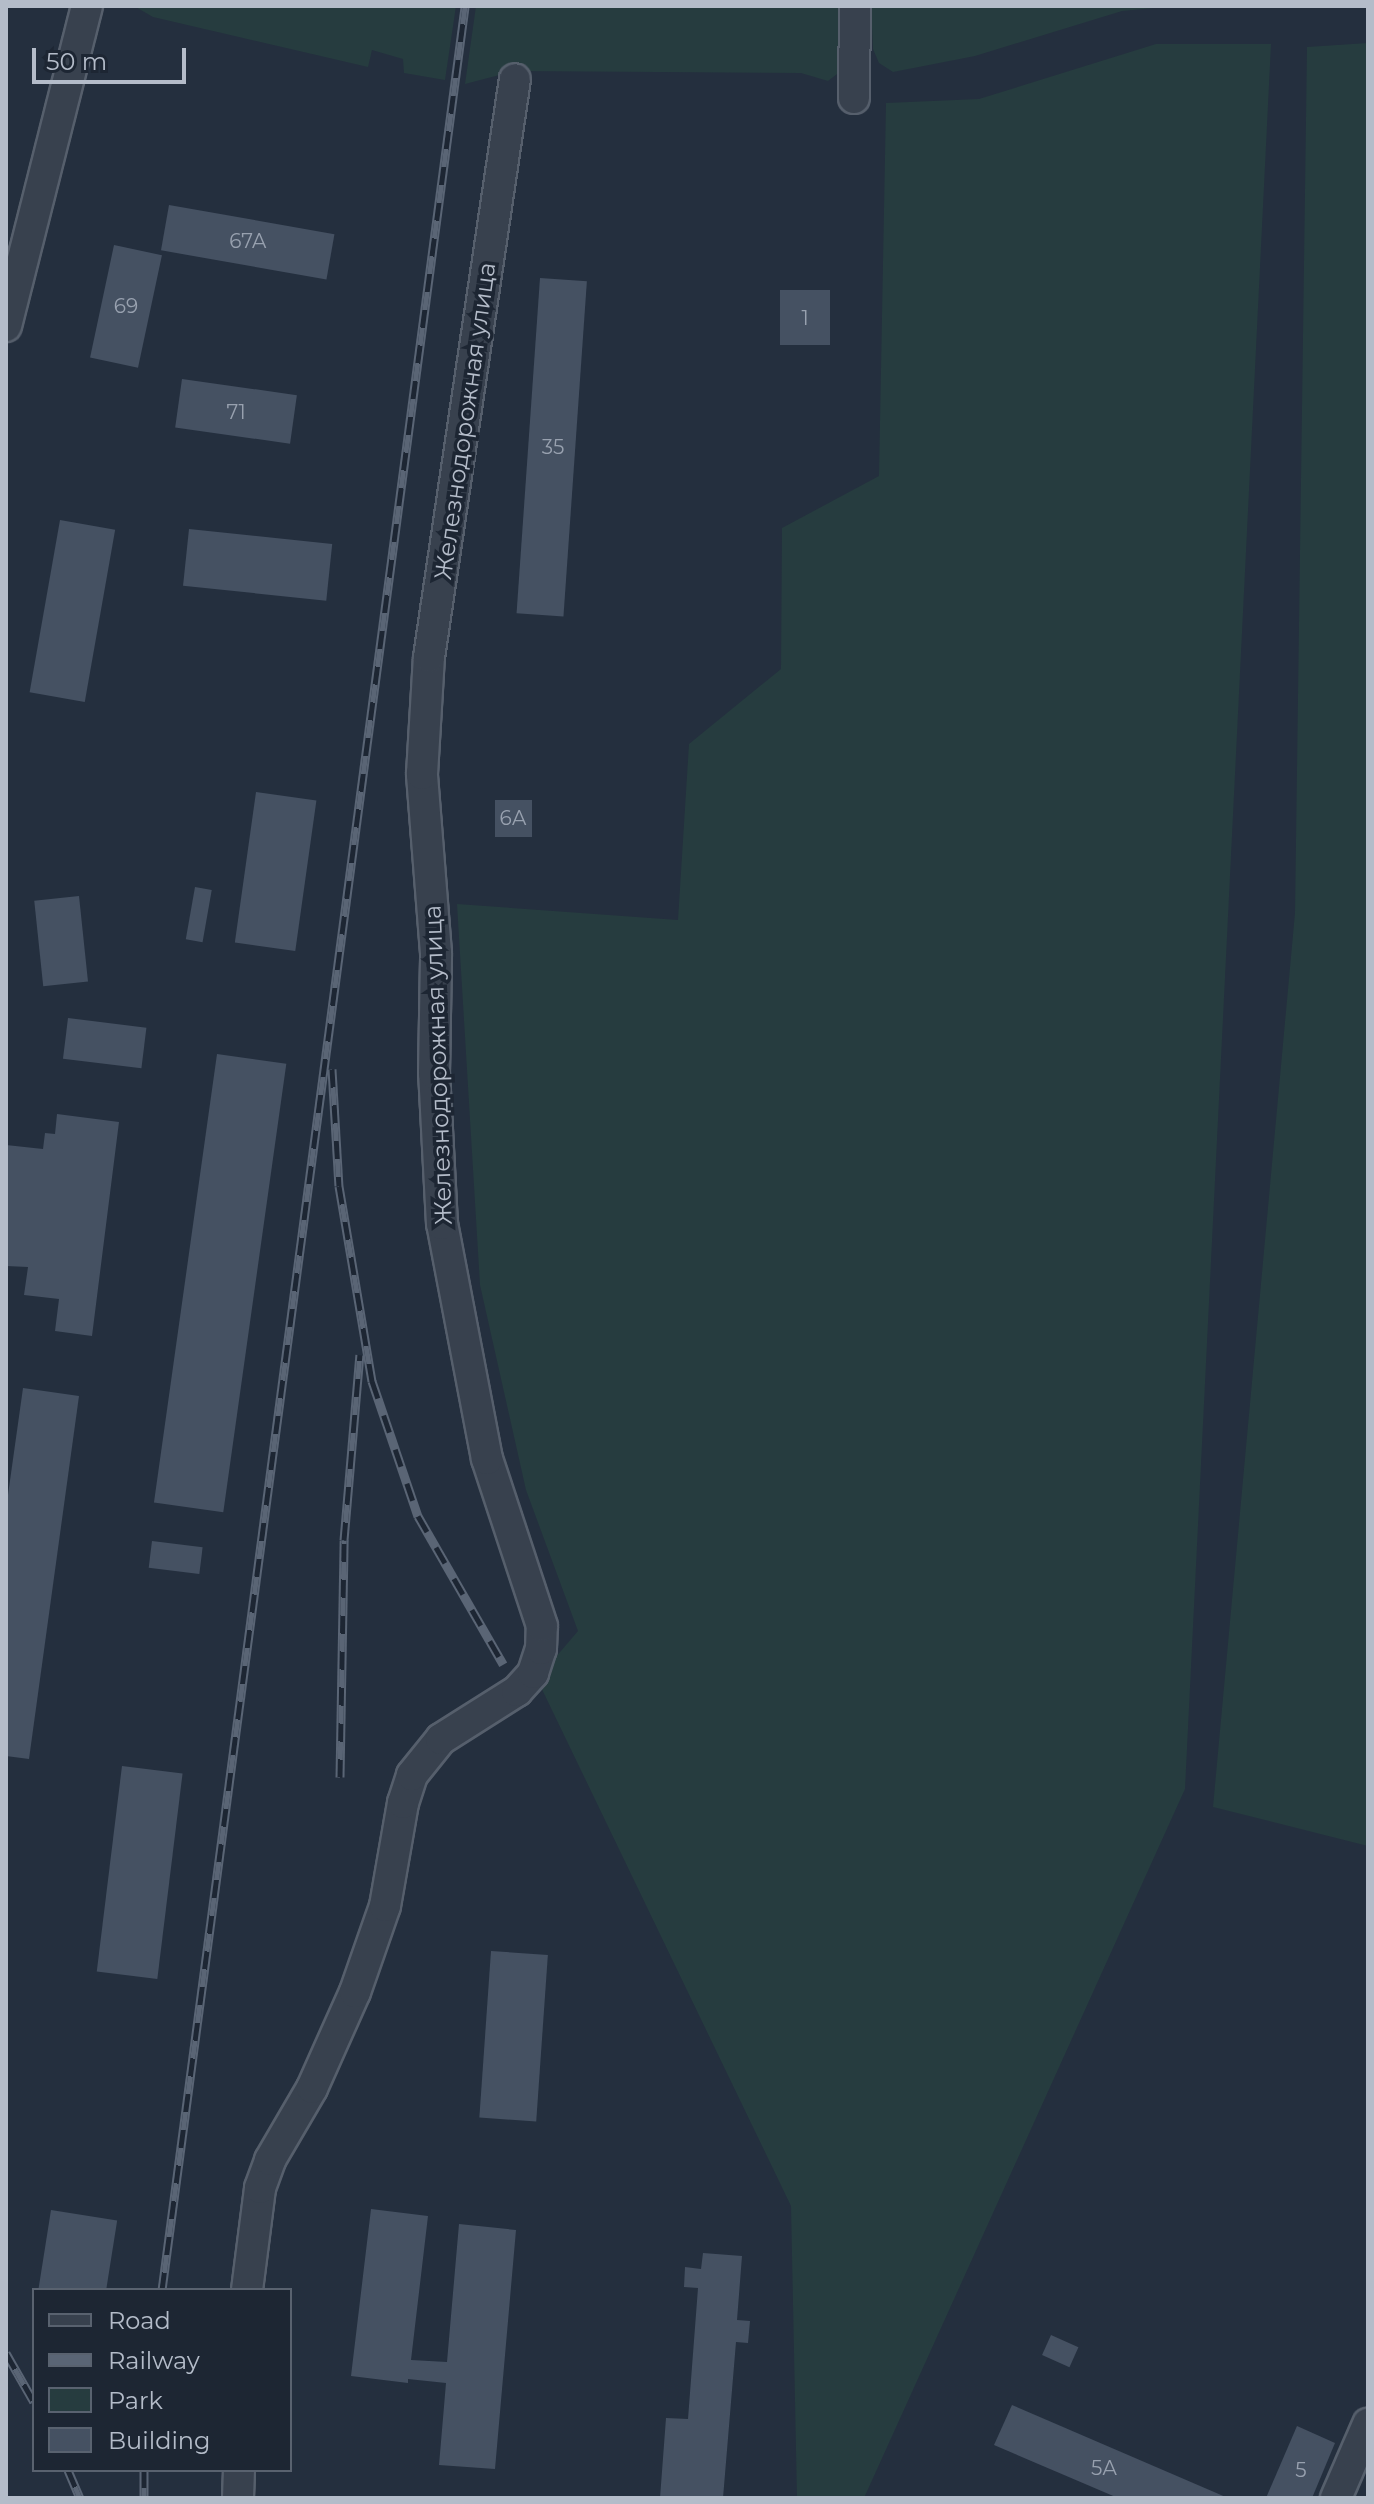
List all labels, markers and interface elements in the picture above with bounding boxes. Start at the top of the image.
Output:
scale bar [36,32,190,82]
text: 50 m [46,47,107,76]
house number: 67А [229,229,267,253]
street label: Железнодорожная улица [428,260,502,582]
house number: 69 [114,294,138,318]
house number: 1 [801,306,809,330]
house number: 71 [226,400,246,424]
house number: 35 [542,435,564,459]
house number: 6А [499,806,527,830]
street label: Железнодорожная улица [418,904,458,1226]
legend [32,2288,292,2472]
text: Road [108,2306,171,2335]
text: Railway [108,2346,200,2375]
text: Park [108,2386,163,2415]
text: Building [108,2426,211,2455]
house number: 5А [1091,2456,1117,2480]
house number: 5 [1295,2458,1307,2482]

